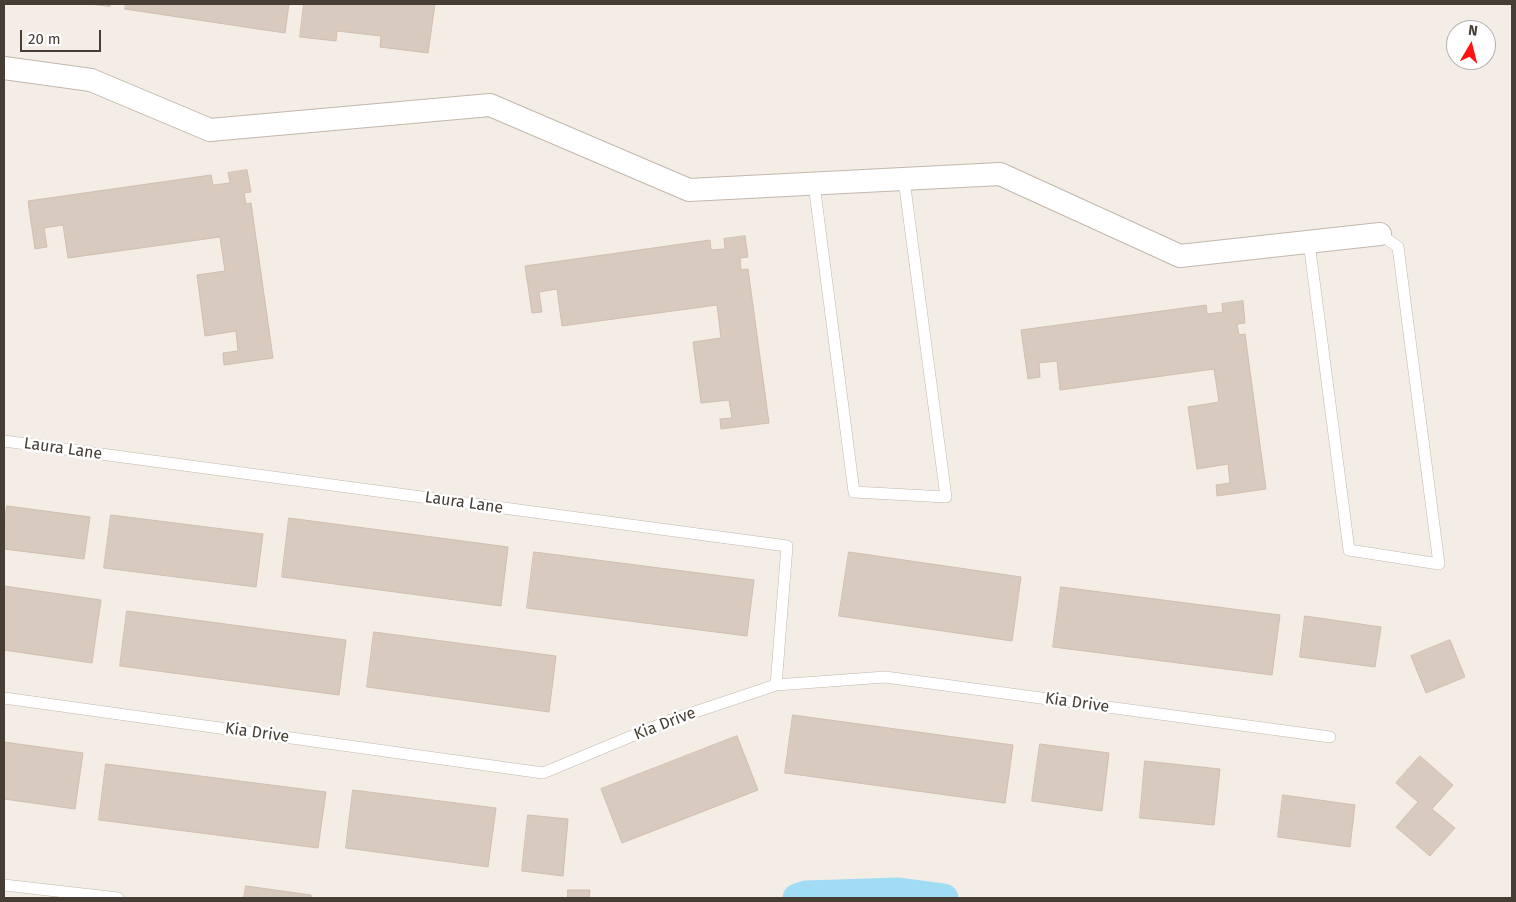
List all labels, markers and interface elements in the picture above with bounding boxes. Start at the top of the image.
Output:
scale bar [22,20,104,52]
north arrow [1446,20,1496,70]
text: N [1467,22,1479,40]
text: 20 m [28,30,61,48]
street label: Laura Lane [23,434,103,464]
street label: Laura Lane [424,488,504,518]
street label: Kia Drive [1044,689,1110,717]
street label: Kia Drive [631,703,699,745]
street label: Kia Drive [224,719,290,747]

